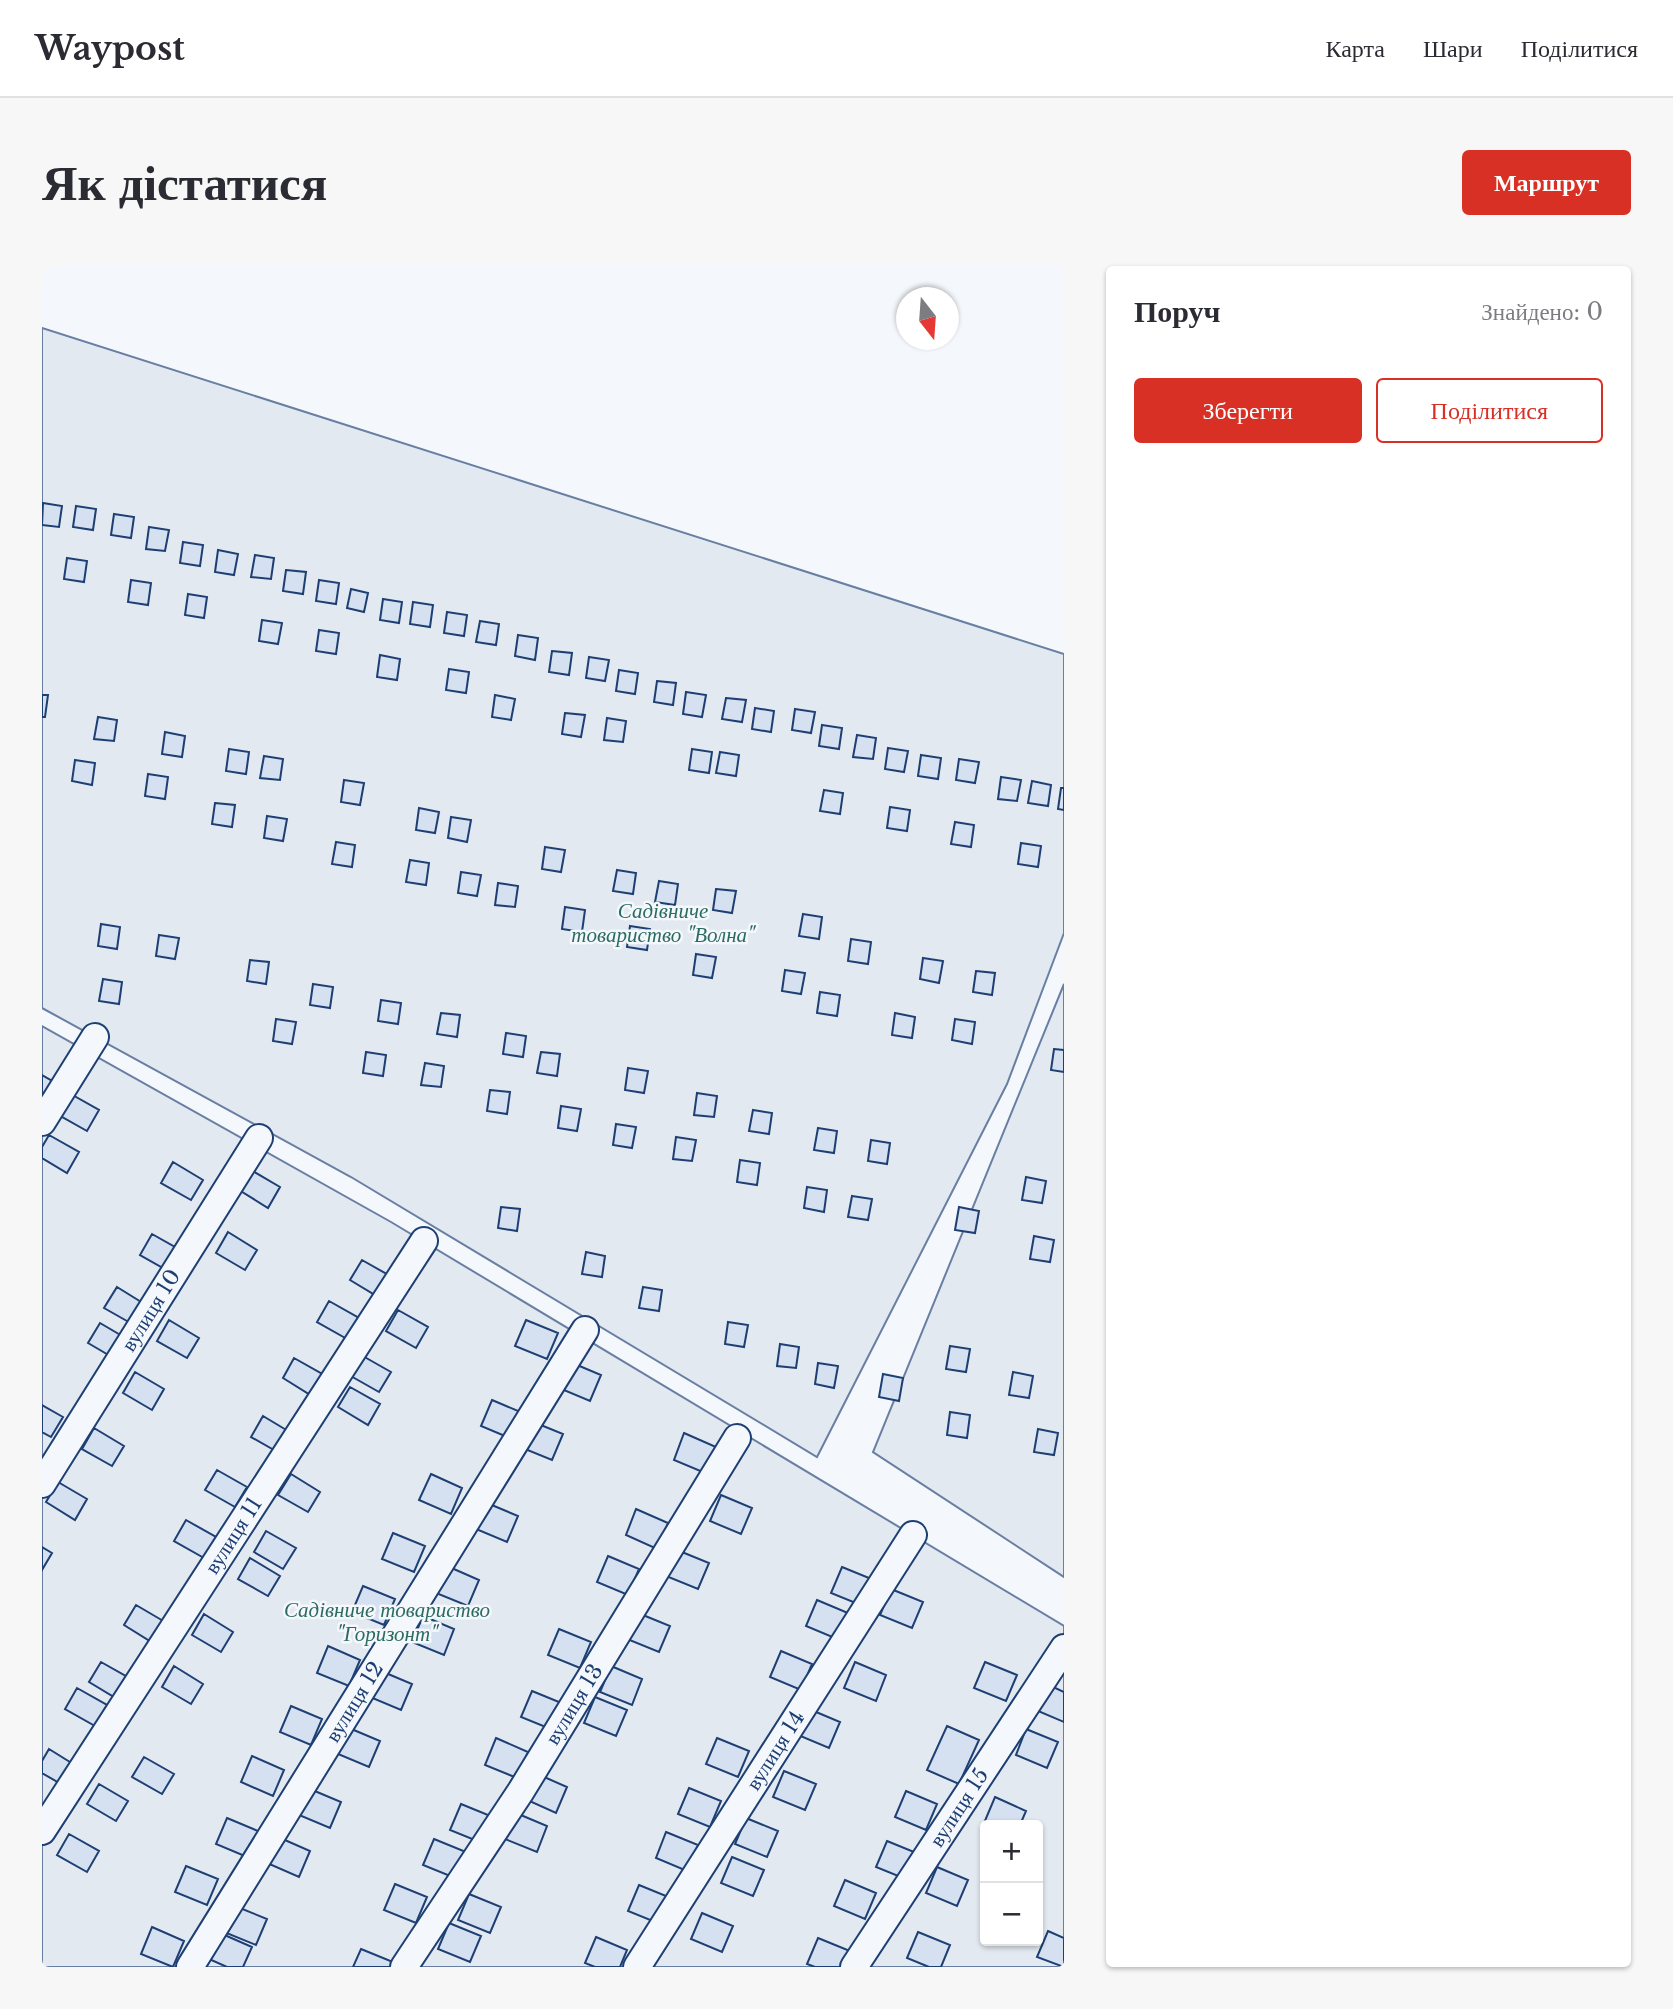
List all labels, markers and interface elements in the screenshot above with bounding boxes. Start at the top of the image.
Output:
text: Waypost [35,28,185,69]
text: Карта [1325,34,1385,63]
text: Шари [1423,34,1483,63]
text: Поділитися [1521,34,1638,63]
button: Маршрут [1462,150,1631,215]
text: Як дістатися [42,152,327,213]
north arrow [896,287,959,350]
text: Поруч [1134,293,1221,330]
text: Знайдено: 0 [1481,298,1603,326]
button: Зберегти [1134,378,1362,443]
button: Поділитися [1376,378,1603,443]
park label: Садівниче товариство "Волна" [571,898,756,948]
street label: вулиця 10 [116,1265,186,1356]
street label: вулиця 11 [199,1492,268,1579]
park label: Садівниче товариство "Горизонт" [284,1597,490,1647]
street label: вулиця 12 [320,1657,389,1747]
street label: вулиця 13 [540,1659,609,1749]
street label: вулиця 14 [740,1706,810,1795]
street label: вулиця 15 [924,1763,994,1852]
map controls [980,1820,1043,1946]
button: + [980,1820,1043,1883]
button: − [980,1883,1043,1946]

